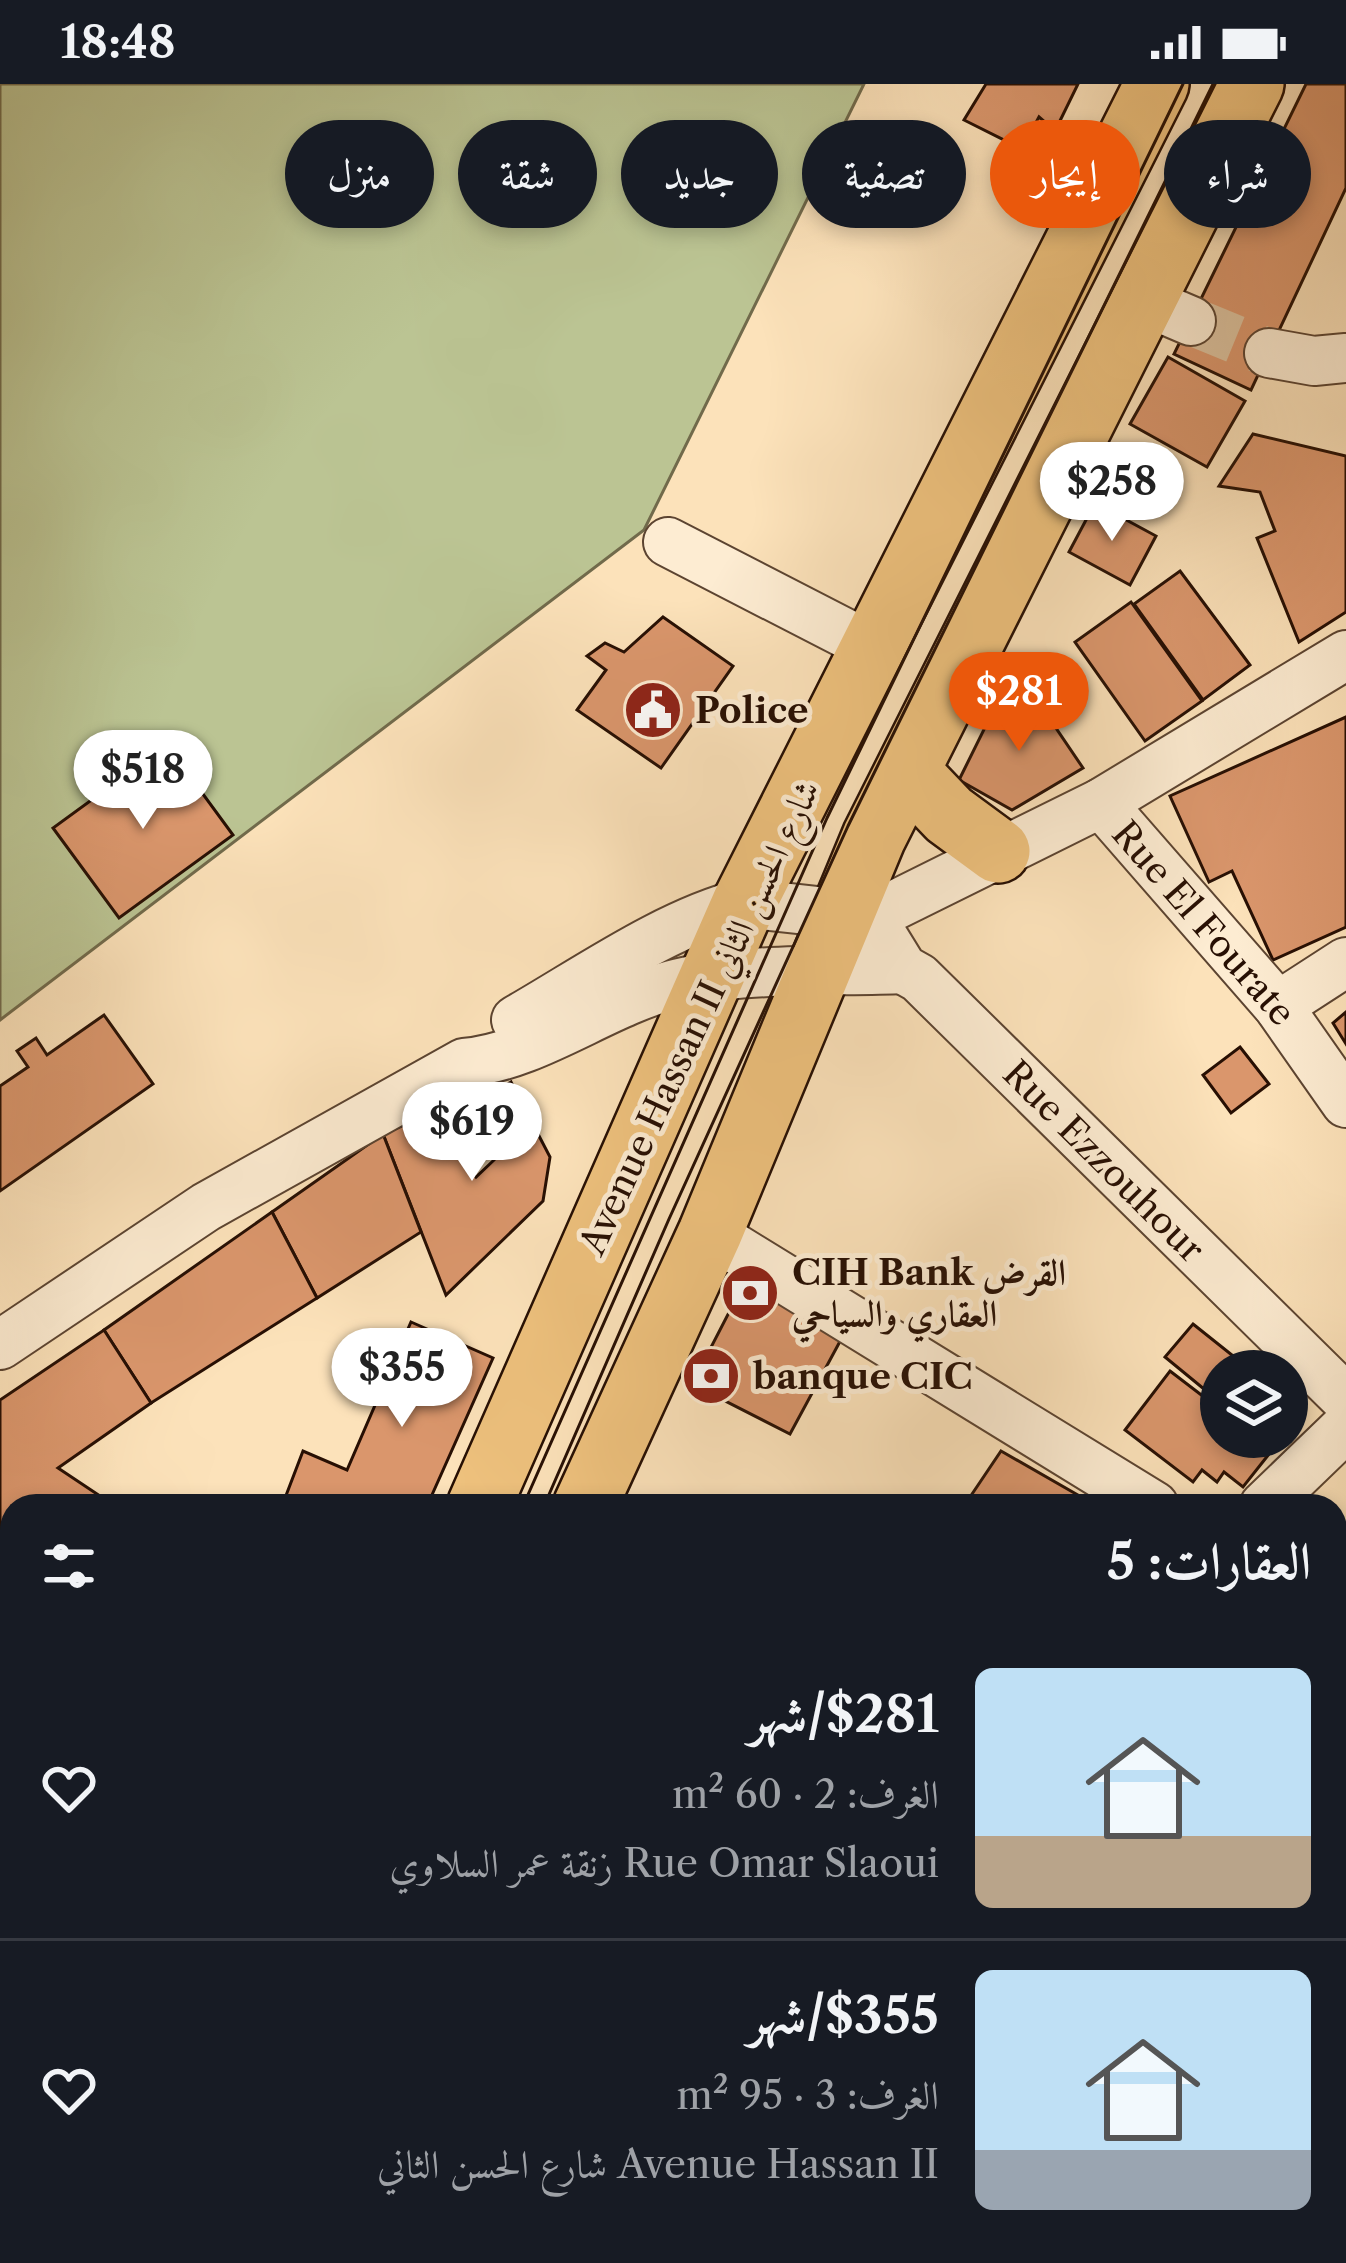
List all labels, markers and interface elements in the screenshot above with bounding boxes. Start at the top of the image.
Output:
text: 18:48 [60,14,176,70]
chip: منزل [285,120,434,228]
chip: شقة [458,120,597,228]
chip: جديد [621,120,778,228]
chip: تصفية [802,120,966,228]
chip: إيجار [990,120,1140,228]
chip: شراء [1164,120,1311,228]
pin: $258 [1041,442,1183,544]
text: $258 [1067,457,1157,505]
pin: $281 [948,652,1090,754]
text: $281 [976,667,1062,715]
public building icon: Police [622,679,684,741]
place label: Police [695,688,809,732]
pin: $518 [72,730,214,832]
text: $518 [101,745,185,793]
street label: Avenue Hassan II شارع الحسن الثاني [569,773,837,1266]
street label: Rue El Fourate [1103,812,1305,1034]
street label: Rue Ezzouhour [994,1051,1214,1271]
pin: $619 [401,1082,543,1184]
text: $619 [429,1097,515,1145]
place label: CIH Bank القرض العقاري والسياحي [791,1250,1066,1343]
bank icon: CIH Bank القرض العقاري والسياحي [719,1262,781,1324]
pin: $355 [331,1328,473,1430]
text: $355 [359,1343,445,1391]
bank icon: banque CIC [680,1345,742,1407]
map controls [1200,1350,1308,1458]
button: layers [1200,1350,1308,1458]
place label: banque CIC [752,1354,973,1398]
text: العقارات: 5 [1107,1530,1311,1592]
icon: filters [36,1533,102,1599]
text: $281/شهر [748,1683,939,1745]
icon: home [1071,1716,1215,1860]
icon: heart [36,1755,102,1821]
text: الغرف: 2 · 60 m² [672,1770,939,1818]
text: Rue Omar Slaoui زنقة عمر السلاوي [389,1839,939,1887]
text: $355/شهر [748,1984,939,2046]
icon: home [1071,2018,1215,2162]
icon: heart [36,2057,102,2123]
text: الغرف: 3 · 95 m² [676,2071,939,2119]
text: Avenue Hassan II شارع الحسن الثاني [377,2140,939,2188]

